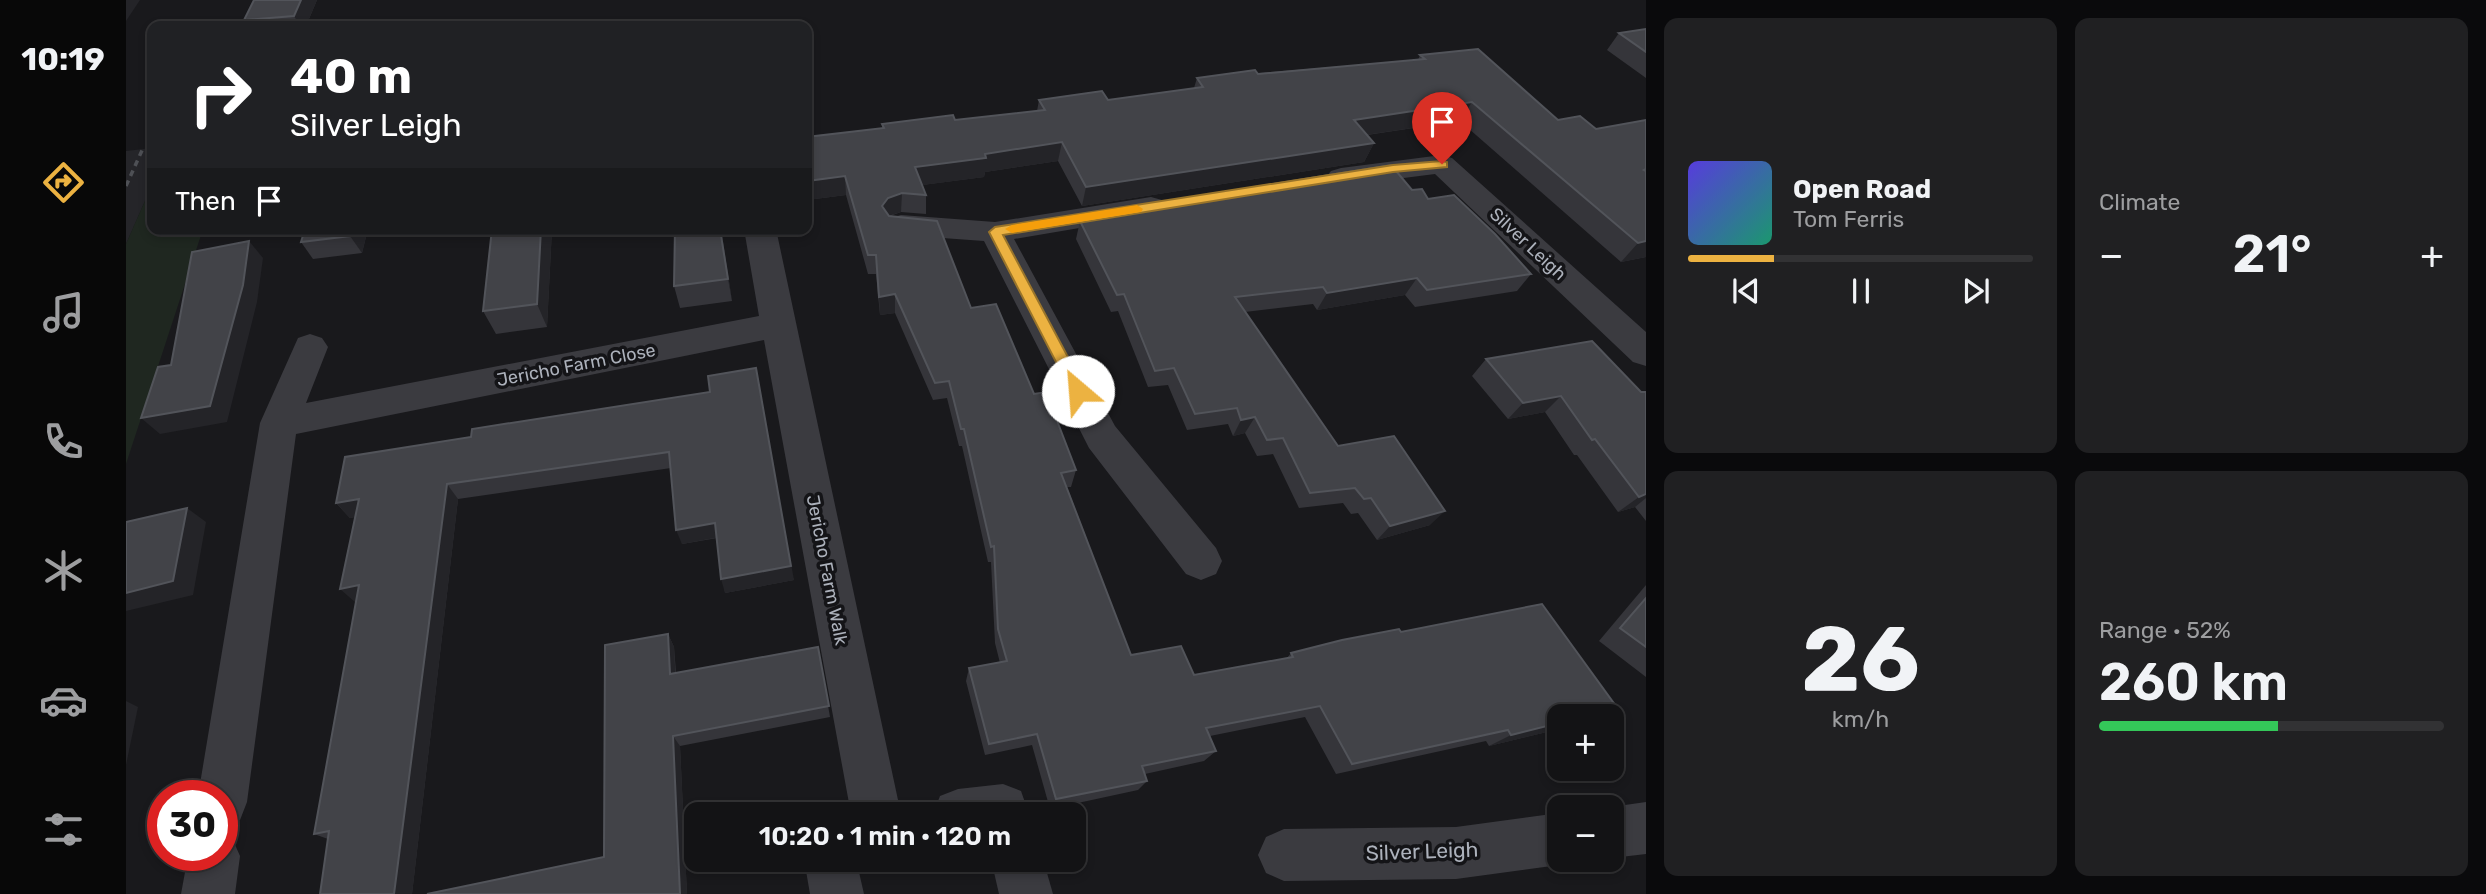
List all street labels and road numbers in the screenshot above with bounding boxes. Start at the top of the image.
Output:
street label: Silver Leigh [1485,203,1571,285]
street label: Jericho Farm Close [495,339,657,391]
street label: Jericho Farm Walk [802,493,853,648]
street label: Silver Leigh [1365,837,1479,865]

